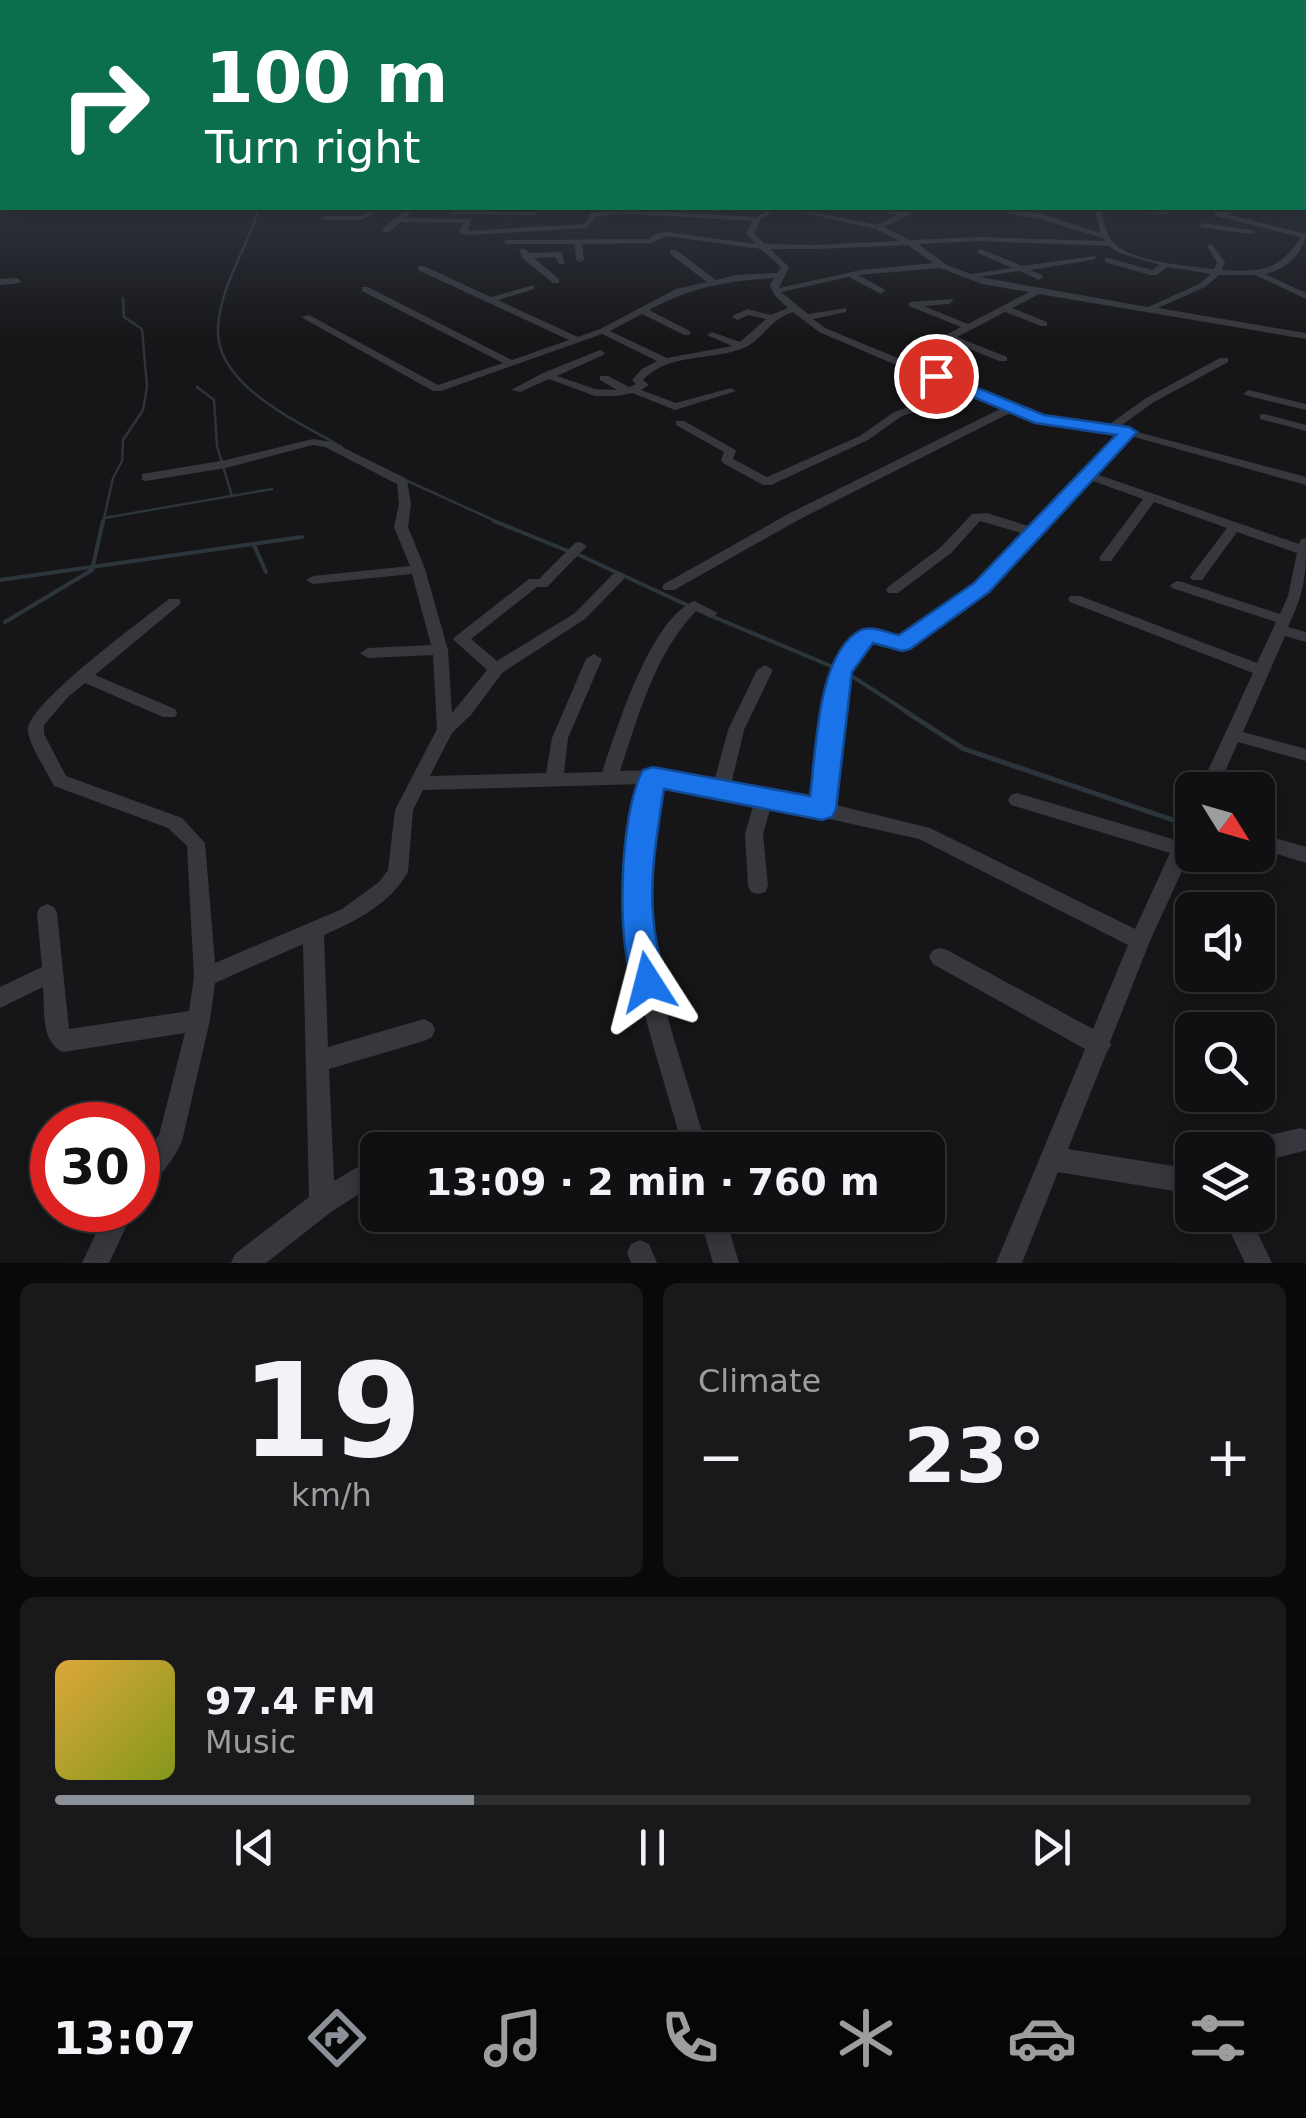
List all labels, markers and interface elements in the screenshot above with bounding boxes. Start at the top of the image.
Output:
text: 100 m [205,37,448,119]
icon: right [40,40,170,170]
text: Turn right [205,121,420,174]
pin [894,334,979,419]
icon: arrive [909,349,964,404]
north arrow [1175,772,1275,872]
map controls [1175,772,1275,1232]
button: sound [1175,892,1275,992]
position arrow [596,930,700,1034]
button: search [1175,1012,1275,1112]
speed limit sign: 30 [30,1102,160,1232]
button: layers [1175,1132,1275,1232]
text: 13:09 · 2 min · 760 m [425,1160,880,1204]
text: 19 [241,1335,422,1487]
text: Climate [698,1362,821,1400]
text: 23° [904,1412,1045,1500]
text: − [698,1425,744,1489]
text: + [1205,1425,1251,1489]
text: km/h [291,1476,372,1514]
text: 97.4 FM [205,1679,376,1723]
text: Music [205,1723,296,1761]
icon: previous [227,1820,282,1875]
icon: pause [625,1820,680,1875]
icon: next [1024,1820,1079,1875]
icon: directions [302,2003,372,2073]
icon: music [478,2003,548,2073]
icon: phone [655,2003,725,2073]
icon: climate [831,2003,901,2073]
icon: car [1007,2003,1077,2073]
icon: filters [1183,2003,1253,2073]
text: 13:07 [53,2012,196,2065]

